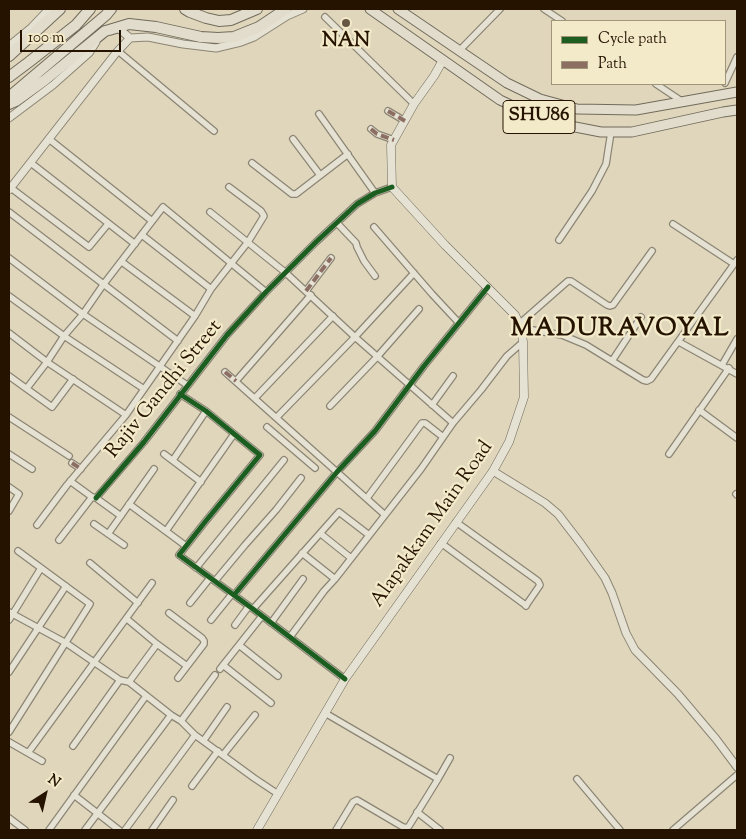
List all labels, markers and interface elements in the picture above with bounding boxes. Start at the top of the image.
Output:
marker: NAN [340,17,352,29]
scale bar [22,20,124,52]
legend [551,20,726,85]
text: 100 m [28,28,64,49]
text: Cycle path [598,29,667,50]
place label: NAN [322,31,370,55]
text: Path [598,54,627,75]
road number: SHU86 [503,100,575,134]
street label: Rajiv Gandhi Street [102,316,228,464]
district label: MADURAVOYAL [509,316,731,346]
street label: Alapakkam Main Road [367,437,499,613]
north arrow [20,769,70,819]
text: N [43,770,64,793]

